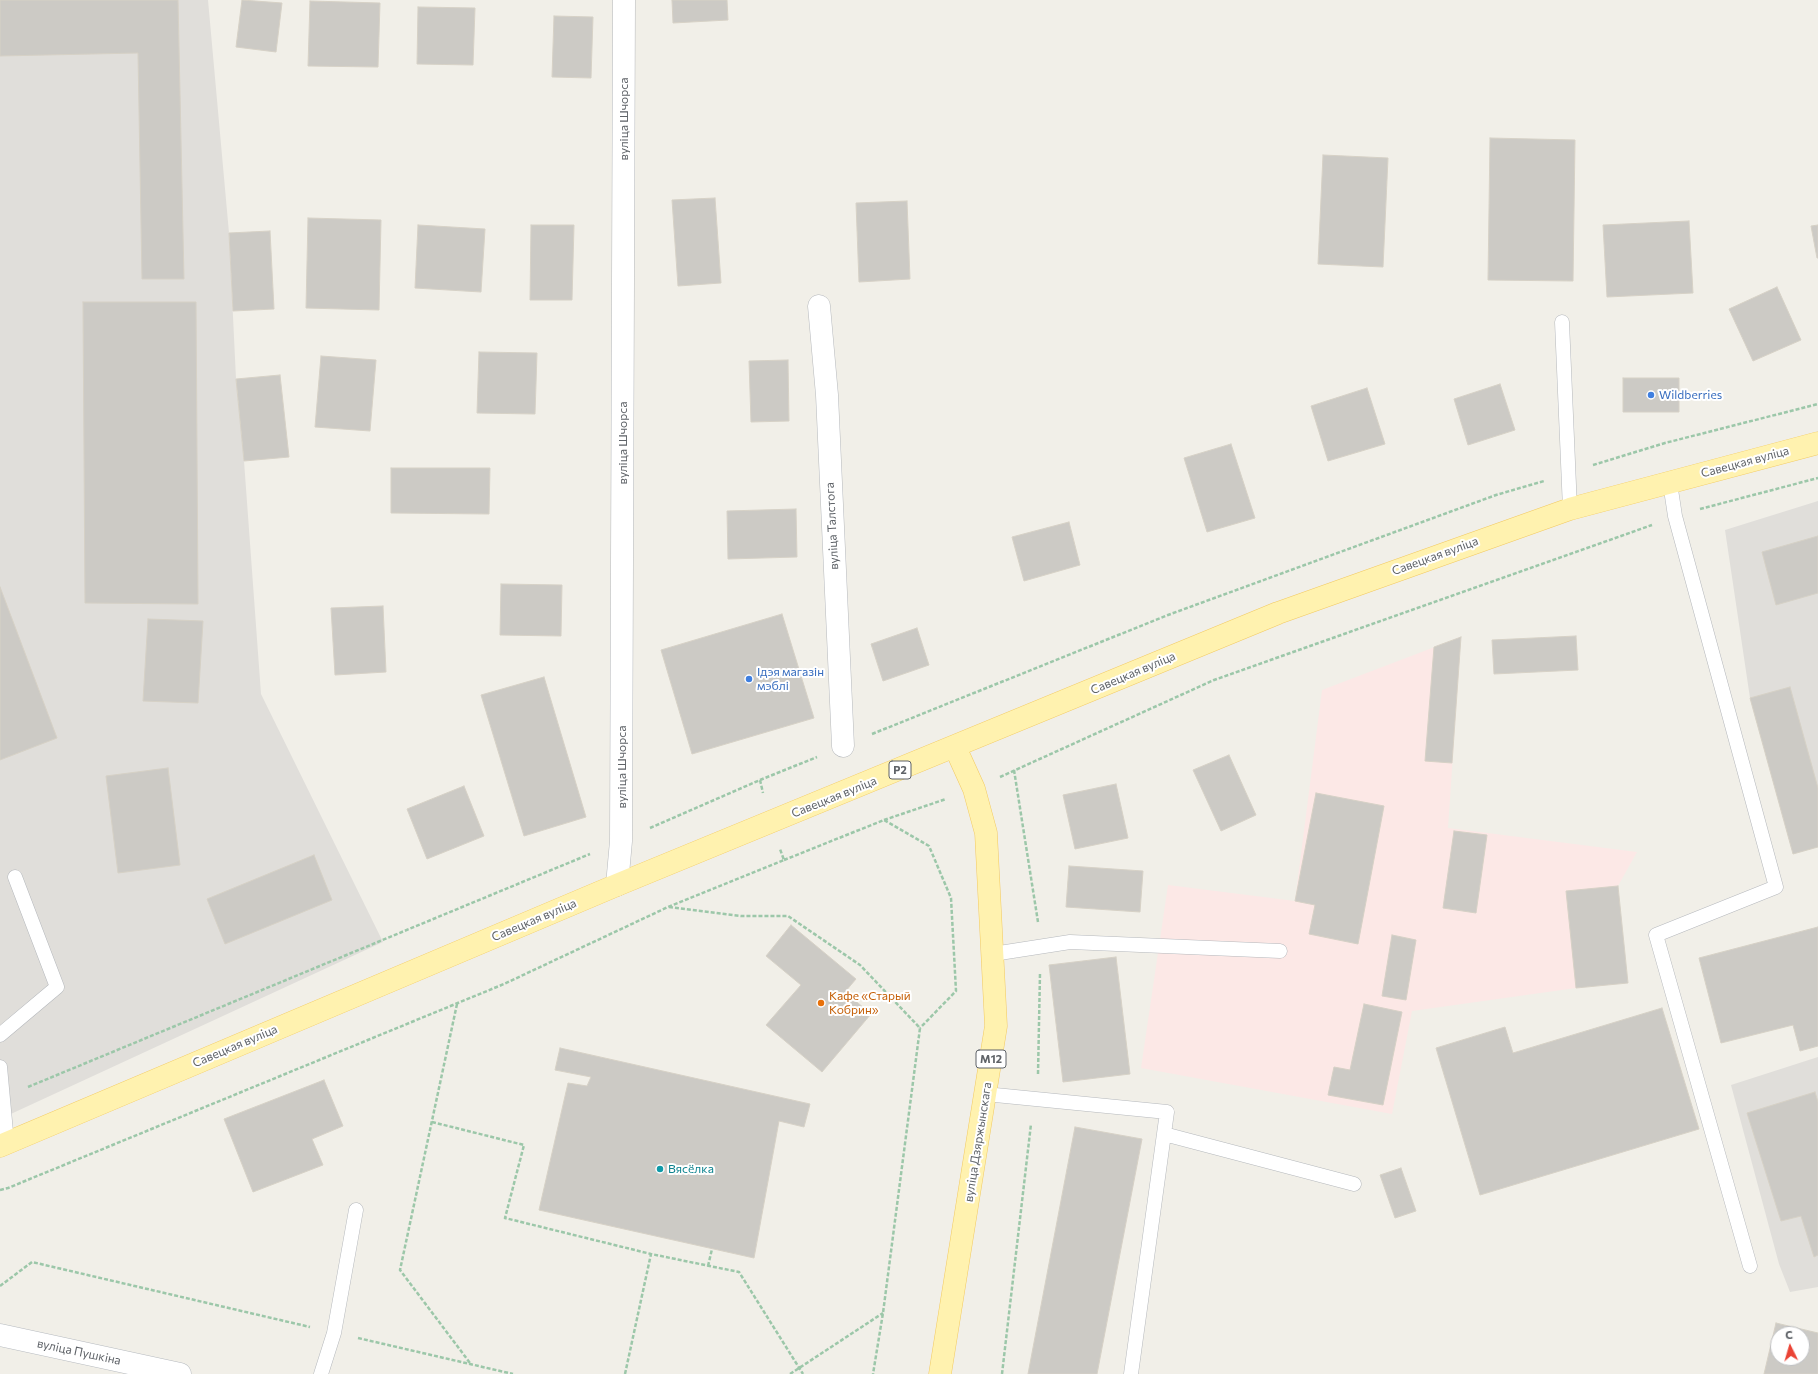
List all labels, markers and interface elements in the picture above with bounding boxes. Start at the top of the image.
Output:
street label: вуліца Шчорса [617,78,631,160]
place label: Wildberries [1659,388,1722,402]
marker: Wildberries [1646,390,1656,400]
street label: вуліца Шчорса [616,402,630,484]
street label: Савецкая вуліца [1699,443,1791,481]
street label: вуліца Талстога [823,482,841,570]
street label: Савецкая вуліца [1390,534,1480,578]
street label: Савецкая вуліца [1088,649,1178,697]
place label: Ідэя магазін мэблі [757,665,824,693]
marker: Ідэя магазін мэблі [744,674,754,684]
street label: вуліца Шчорса [615,726,629,808]
road number: Р2 [889,761,911,779]
street label: Савецкая вуліца [789,773,879,821]
street label: Савецкая вуліца [489,896,579,944]
place label: Кафе «Старый Кобрин» [829,989,911,1017]
marker: Кафе «Старый Кобрин» [816,998,826,1008]
street label: Савецкая вуліца [190,1022,280,1070]
road number: М12 [976,1050,1006,1068]
street label: вуліца Дзяржынскага [961,1081,995,1203]
place label: Вясёлка [668,1162,714,1176]
marker: Вясёлка [655,1164,665,1174]
north arrow [1770,1326,1810,1366]
text: С [1785,1328,1793,1341]
street label: вуліца Пушкіна [36,1336,122,1368]

